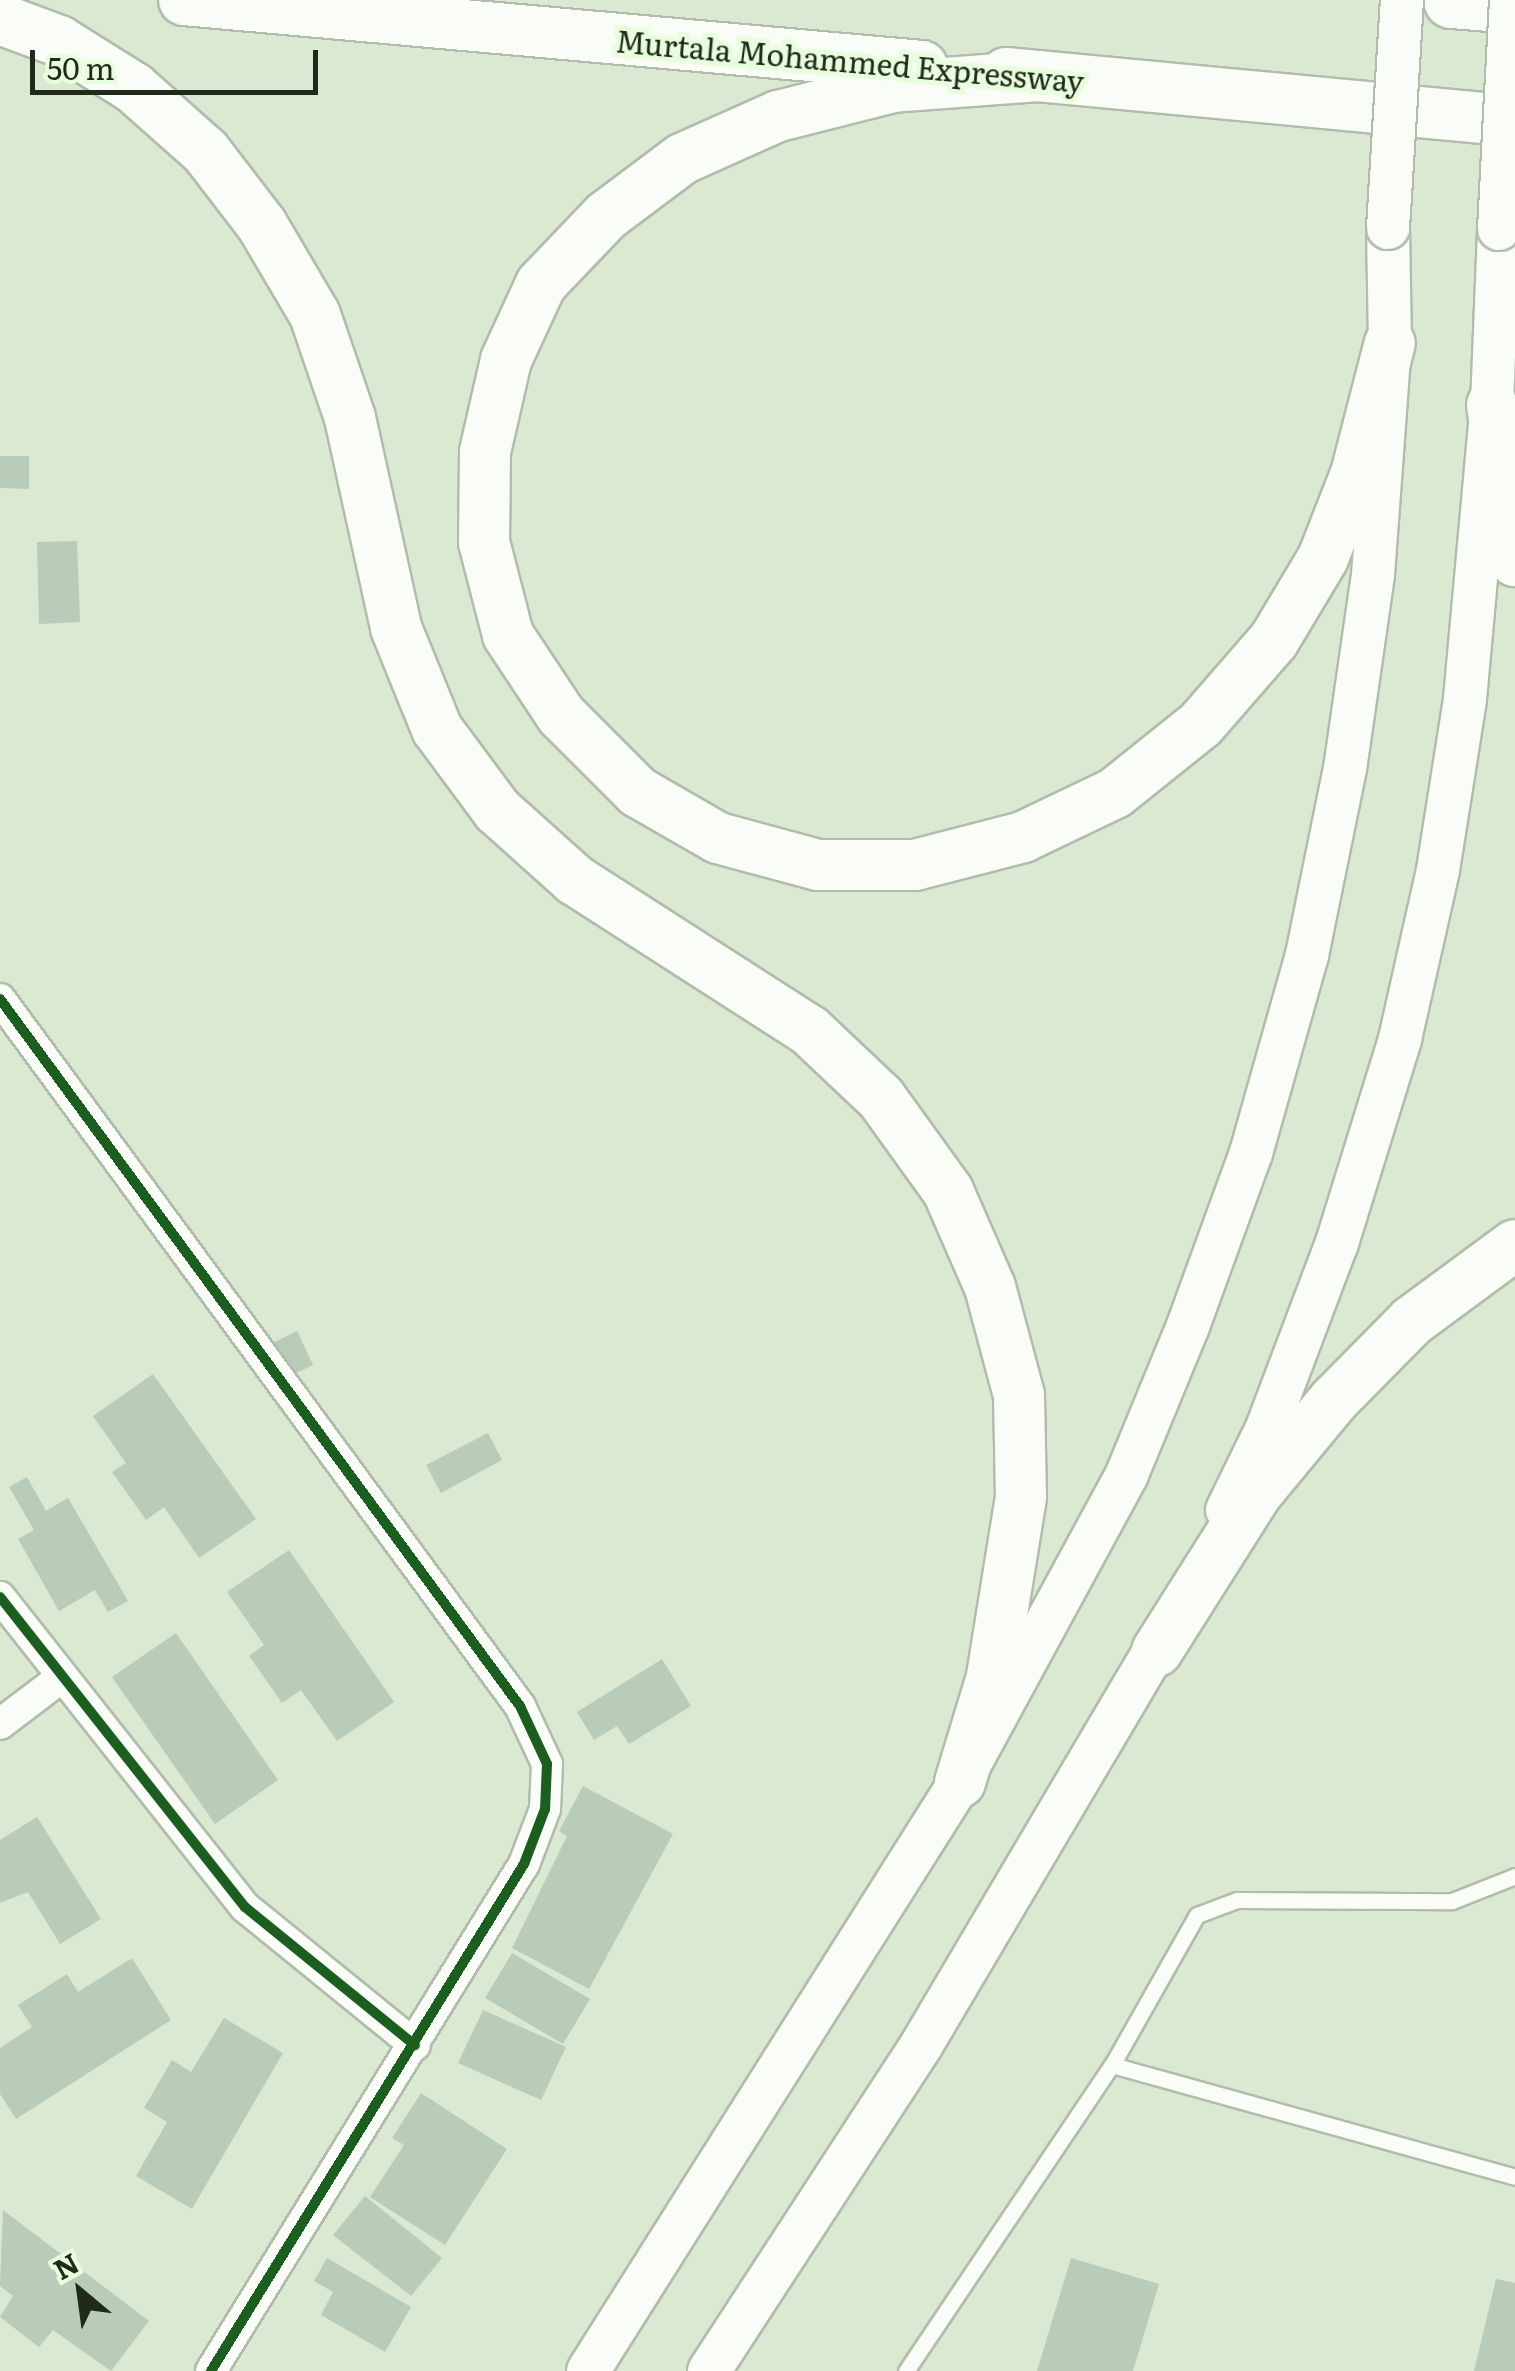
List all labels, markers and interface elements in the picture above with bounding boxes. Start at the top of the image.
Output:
street label: Murtala Mohammed Expressway [614,22,1086,98]
scale bar [35,30,322,92]
text: 50 m [47,45,115,89]
north arrow [30,2241,130,2341]
text: N [45,2241,86,2289]

